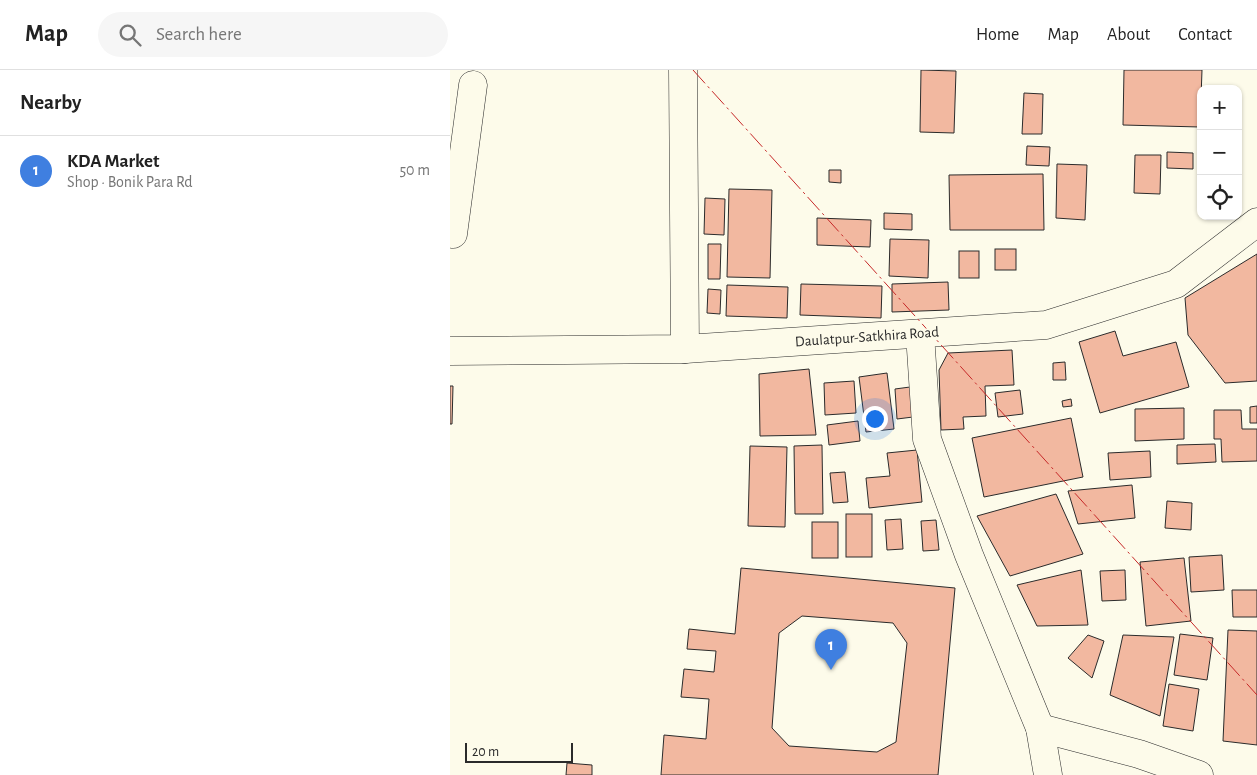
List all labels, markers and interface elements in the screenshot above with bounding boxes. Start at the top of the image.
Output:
search box [98,12,448,57]
icon: search [116,21,144,49]
text: Map [25,22,68,46]
text: Search here [156,25,242,44]
text: Home [976,26,1019,44]
text: Map [1047,26,1079,44]
text: About [1107,26,1150,44]
text: Contact [1178,26,1232,44]
map controls [1197,85,1242,220]
button: + [1197,85,1242,130]
text: Nearby [20,92,81,113]
button: − [1197,130,1242,175]
text: KDA Market [67,152,159,171]
text: 1 [33,162,39,178]
text: 50 m [399,162,430,178]
text: Shop · Bonik Para Rd [67,174,193,190]
button: locate [1197,175,1242,220]
street label: Daulatpur-Satkhira Road [794,324,940,350]
your location [862,406,888,432]
pin: 1 [815,629,847,670]
scale bar [465,740,572,763]
text: 20 m [472,745,499,759]

